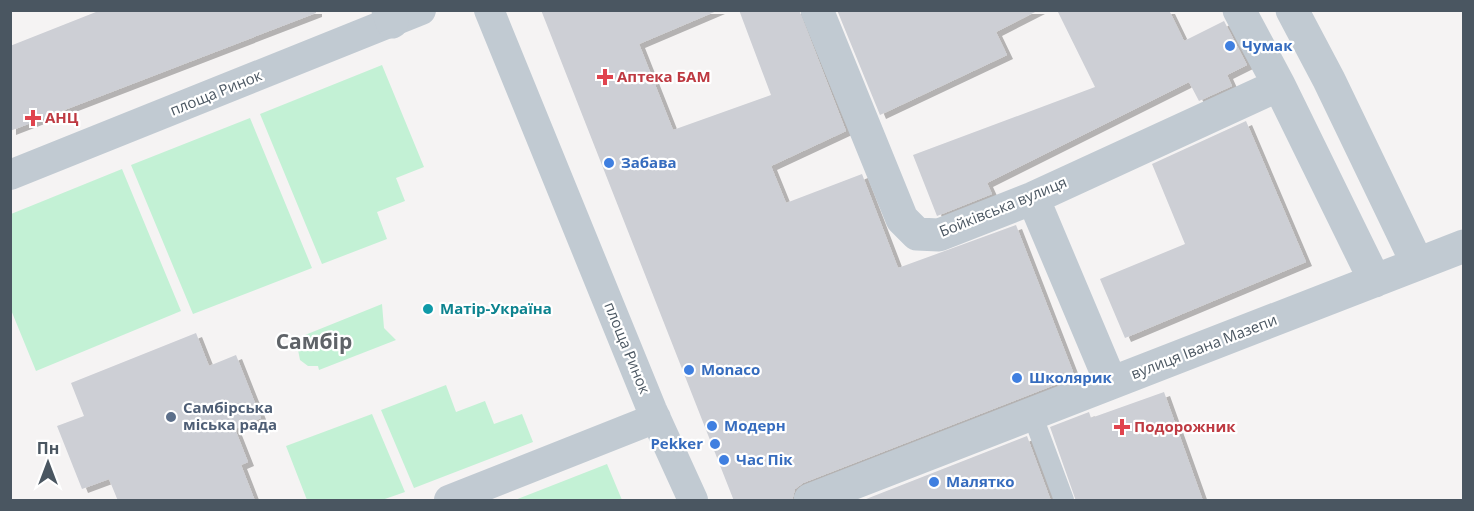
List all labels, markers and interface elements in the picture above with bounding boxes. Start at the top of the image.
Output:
place label: Чумак [1242,35,1293,55]
marker: Чумак [1223,39,1237,53]
street label: площа Ринок [167,64,265,120]
place label: Аптека БАМ [617,66,711,86]
marker: Аптека БАМ [598,70,612,84]
place label: АНЦ [45,107,79,127]
marker: АНЦ [26,111,40,125]
place label: Забава [621,152,677,172]
marker: Забава [602,156,616,170]
street label: Бойківська вулиця [936,171,1069,241]
place label: Матір-Україна [440,298,552,318]
street label: площа Ринок [600,299,656,397]
marker: Матір-Україна [421,302,435,316]
street label: вулиця Івана Мазепи [1128,309,1280,383]
district label: Самбір [276,327,352,355]
place label: Monaco [701,359,760,379]
marker: Monaco [682,363,696,377]
place label: Школярик [1029,367,1113,387]
marker: Школярик [1010,371,1024,385]
place label: Самбірська міська рада [183,397,277,434]
marker: Самбірська міська рада [164,410,178,424]
place label: Модерн [724,415,786,435]
place label: Подорожник [1134,416,1236,436]
marker: Модерн [705,419,719,433]
marker: Подорожник [1115,420,1129,434]
north arrow [18,433,78,493]
place label: Pekker [650,433,703,453]
text: Пн [37,437,59,459]
marker: Pekker [708,437,722,451]
place label: Час Пік [736,449,793,469]
marker: Час Пік [717,453,731,467]
place label: Малятко [946,471,1015,491]
marker: Малятко [927,475,941,489]

